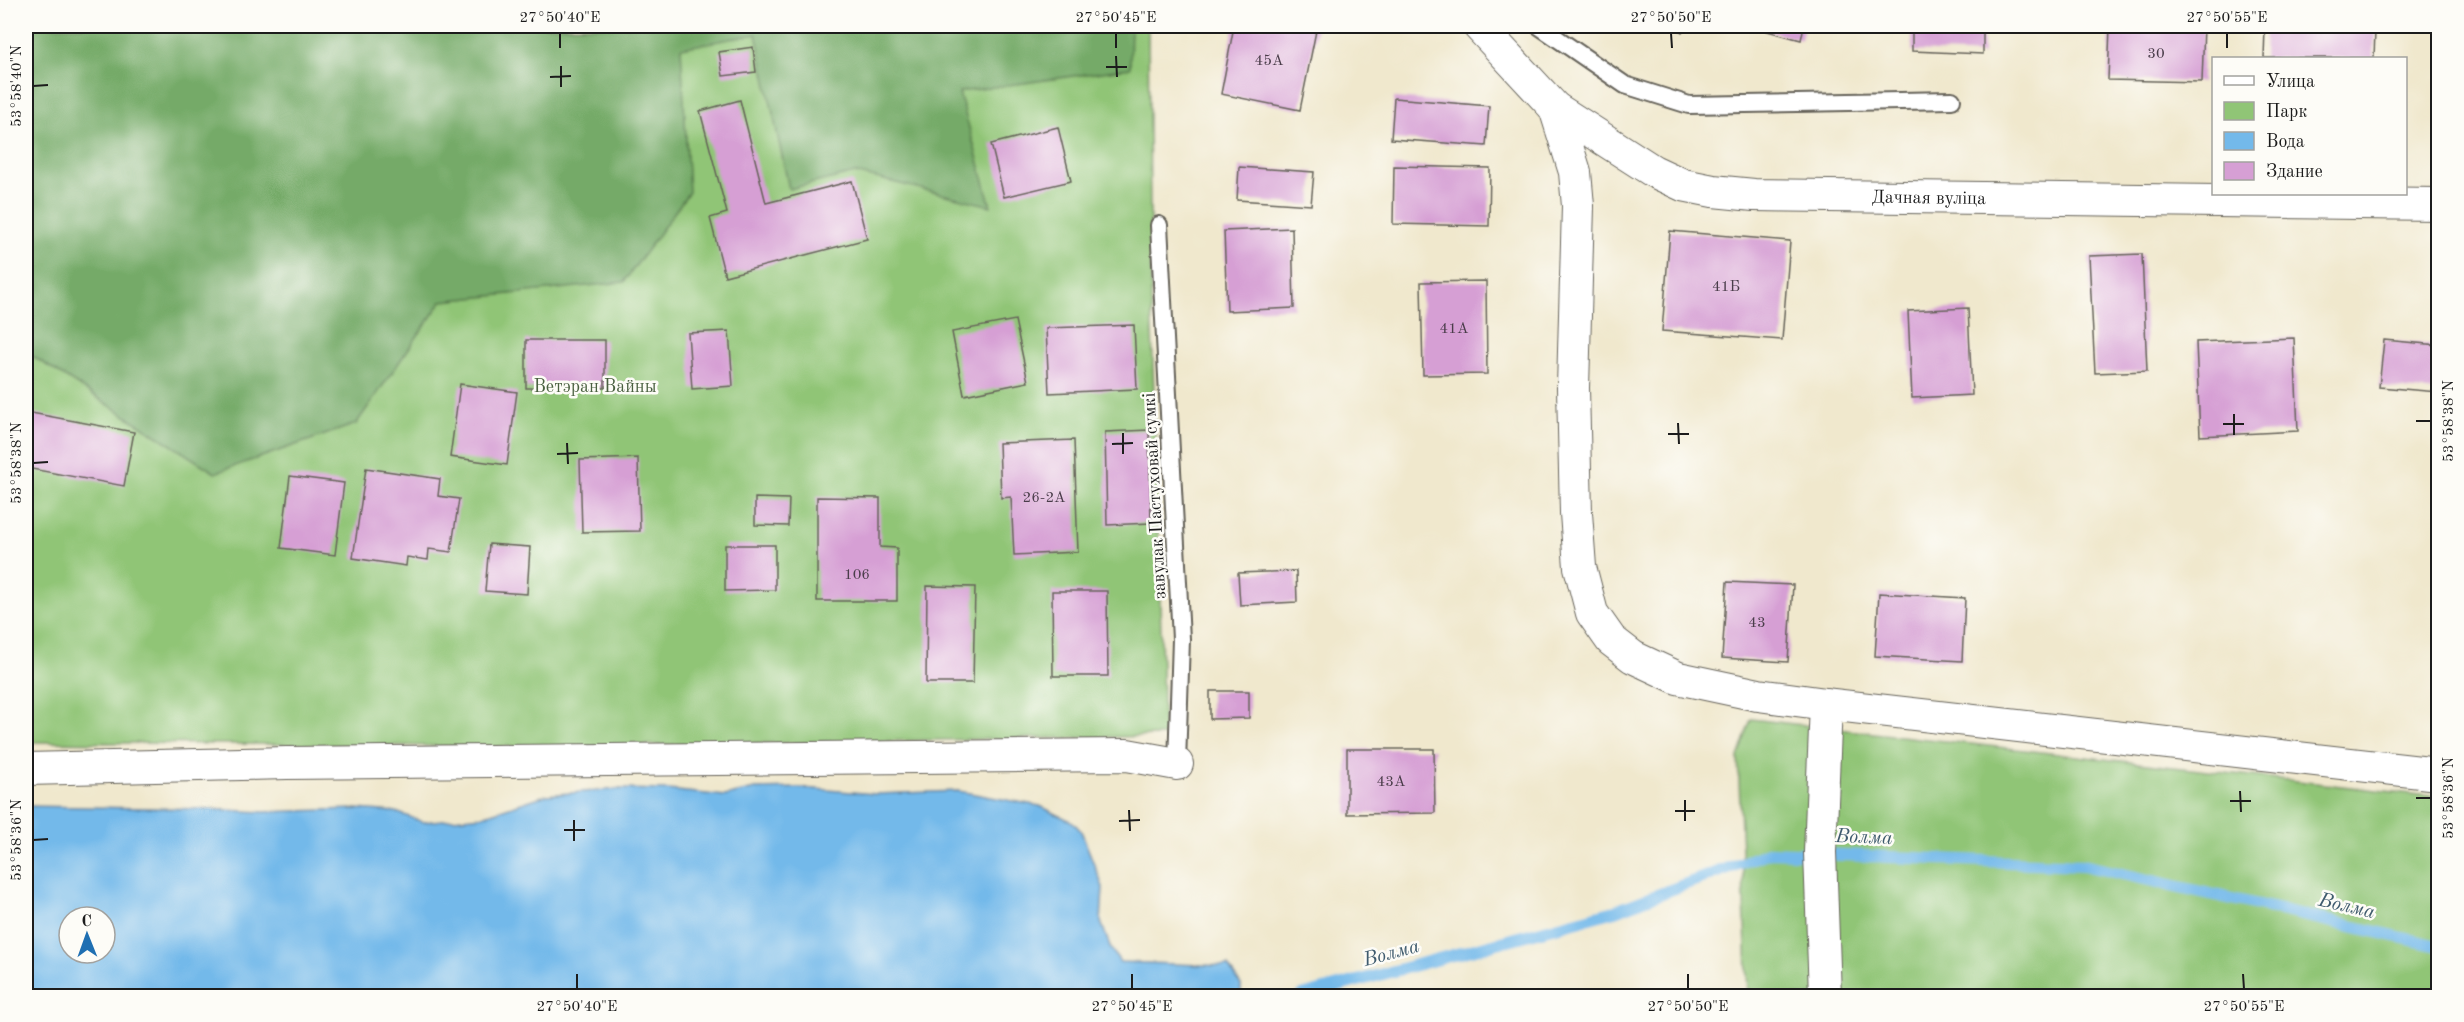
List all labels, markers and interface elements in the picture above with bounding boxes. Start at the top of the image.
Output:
text: 27°50'40"E [520,11,600,26]
text: 27°50'45"E [1076,11,1156,26]
text: 27°50'50"E [1631,11,1711,26]
text: 27°50'55"E [2187,11,2267,26]
text: 53°58'40"N [10,45,25,127]
house number: 30 [2147,47,2165,62]
house number: 45А [1255,54,1284,69]
legend [2212,57,2407,195]
text: Улица [2266,73,2315,91]
text: Парк [2266,103,2307,121]
text: Вода [2266,133,2305,151]
text: Здание [2266,163,2323,181]
street label: Дачная вуліца [1871,189,1986,208]
house number: 41Б [1712,280,1740,295]
house number: 41А [1440,322,1469,337]
park label: Ветэран Вайны [533,378,657,396]
text: 53°58'38"N [2442,380,2457,462]
street label: завулак Пастуховай сумкі [1141,392,1169,600]
text: 53°58'38"N [10,422,25,504]
house number: 26-2А [1022,491,1066,506]
house number: 106 [844,568,870,583]
house number: 43 [1748,616,1766,631]
text: 53°58'36"N [2442,757,2457,839]
house number: 43А [1377,775,1406,790]
text: 53°58'36"N [10,799,25,881]
water label: Волма [1834,827,1893,849]
water label: Волма [2315,891,2377,923]
north arrow [57,905,117,965]
text: С [81,914,92,930]
water label: Волма [1360,937,1422,971]
text: 27°50'40"E [537,1000,617,1015]
text: 27°50'45"E [1092,1000,1172,1015]
text: 27°50'50"E [1648,1000,1728,1015]
text: 27°50'55"E [2204,1000,2284,1015]

